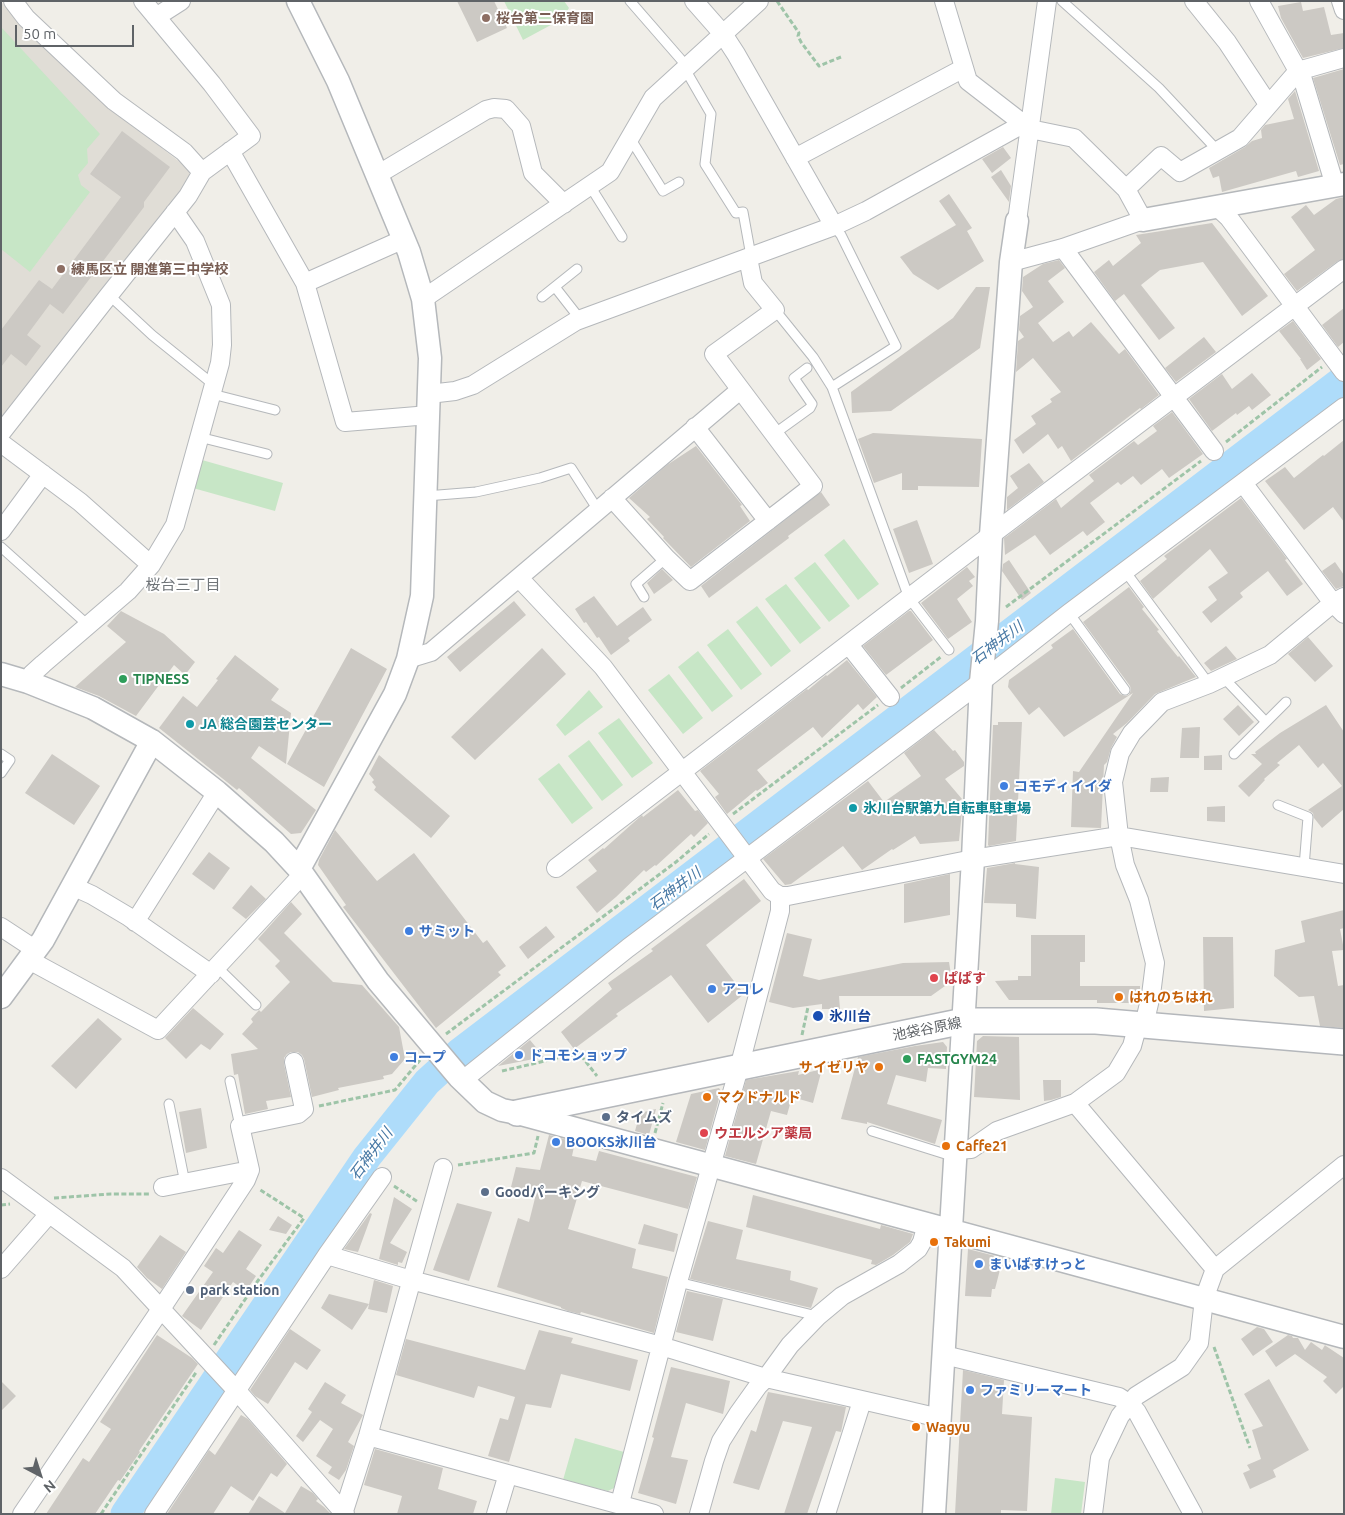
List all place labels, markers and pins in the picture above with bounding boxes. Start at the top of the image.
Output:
place label: 桜台第二保育園 [496,10,594,26]
marker: 桜台第二保育園 [480,12,492,24]
place label: 練馬区立 開進第三中学校 [71,261,228,277]
marker: 練馬区立 開進第三中学校 [55,263,67,275]
place label: TIPNESS [133,671,189,687]
marker: TIPNESS [117,673,129,685]
place label: JA 総合園芸センター [200,716,332,732]
marker: JA 総合園芸センター [184,718,196,730]
place label: コモディイイダ [1014,778,1112,794]
marker: コモディイイダ [998,780,1010,792]
place label: 氷川台駅第九自転車駐車場 [863,800,1031,816]
marker: 氷川台駅第九自転車駐車場 [847,802,859,814]
place label: サミット [419,923,475,939]
marker: サミット [403,925,415,937]
place label: ぱぱす [944,970,986,986]
marker: ぱぱす [928,972,940,984]
place label: アコレ [722,981,764,997]
marker: アコレ [706,983,718,995]
place label: はれのちはれ [1129,989,1213,1005]
marker: はれのちはれ [1113,991,1125,1003]
place label: 氷川台 [829,1008,871,1024]
marker: 氷川台 [811,1009,825,1023]
place label: ドコモショップ [529,1047,627,1063]
place label: コープ [404,1049,446,1065]
marker: ドコモショップ [513,1049,525,1061]
marker: コープ [388,1051,400,1063]
place label: FASTGYM24 [917,1051,997,1067]
marker: FASTGYM24 [901,1053,913,1065]
place label: サイゼリヤ [799,1059,869,1075]
marker: サイゼリヤ [873,1061,885,1073]
place label: マクドナルド [717,1089,801,1105]
marker: マクドナルド [701,1091,713,1103]
place label: タイムズ [616,1109,672,1125]
marker: タイムズ [600,1111,612,1123]
place label: ウエルシア薬局 [714,1125,812,1141]
marker: ウエルシア薬局 [698,1127,710,1139]
place label: BOOKS氷川台 [566,1134,657,1150]
marker: BOOKS氷川台 [550,1136,562,1148]
place label: Caffe21 [956,1138,1008,1154]
marker: Caffe21 [940,1140,952,1152]
place label: Goodパーキング [495,1184,600,1200]
marker: Goodパーキング [479,1186,491,1198]
place label: Takumi [944,1234,991,1250]
marker: Takumi [928,1236,940,1248]
place label: まいばすけっと [989,1256,1087,1272]
marker: まいばすけっと [973,1258,985,1270]
place label: park station [200,1282,279,1298]
marker: park station [184,1284,196,1296]
place label: ファミリーマート [980,1382,1092,1398]
marker: ファミリーマート [964,1384,976,1396]
place label: Wagyu [926,1419,970,1435]
marker: Wagyu [910,1421,922,1433]

